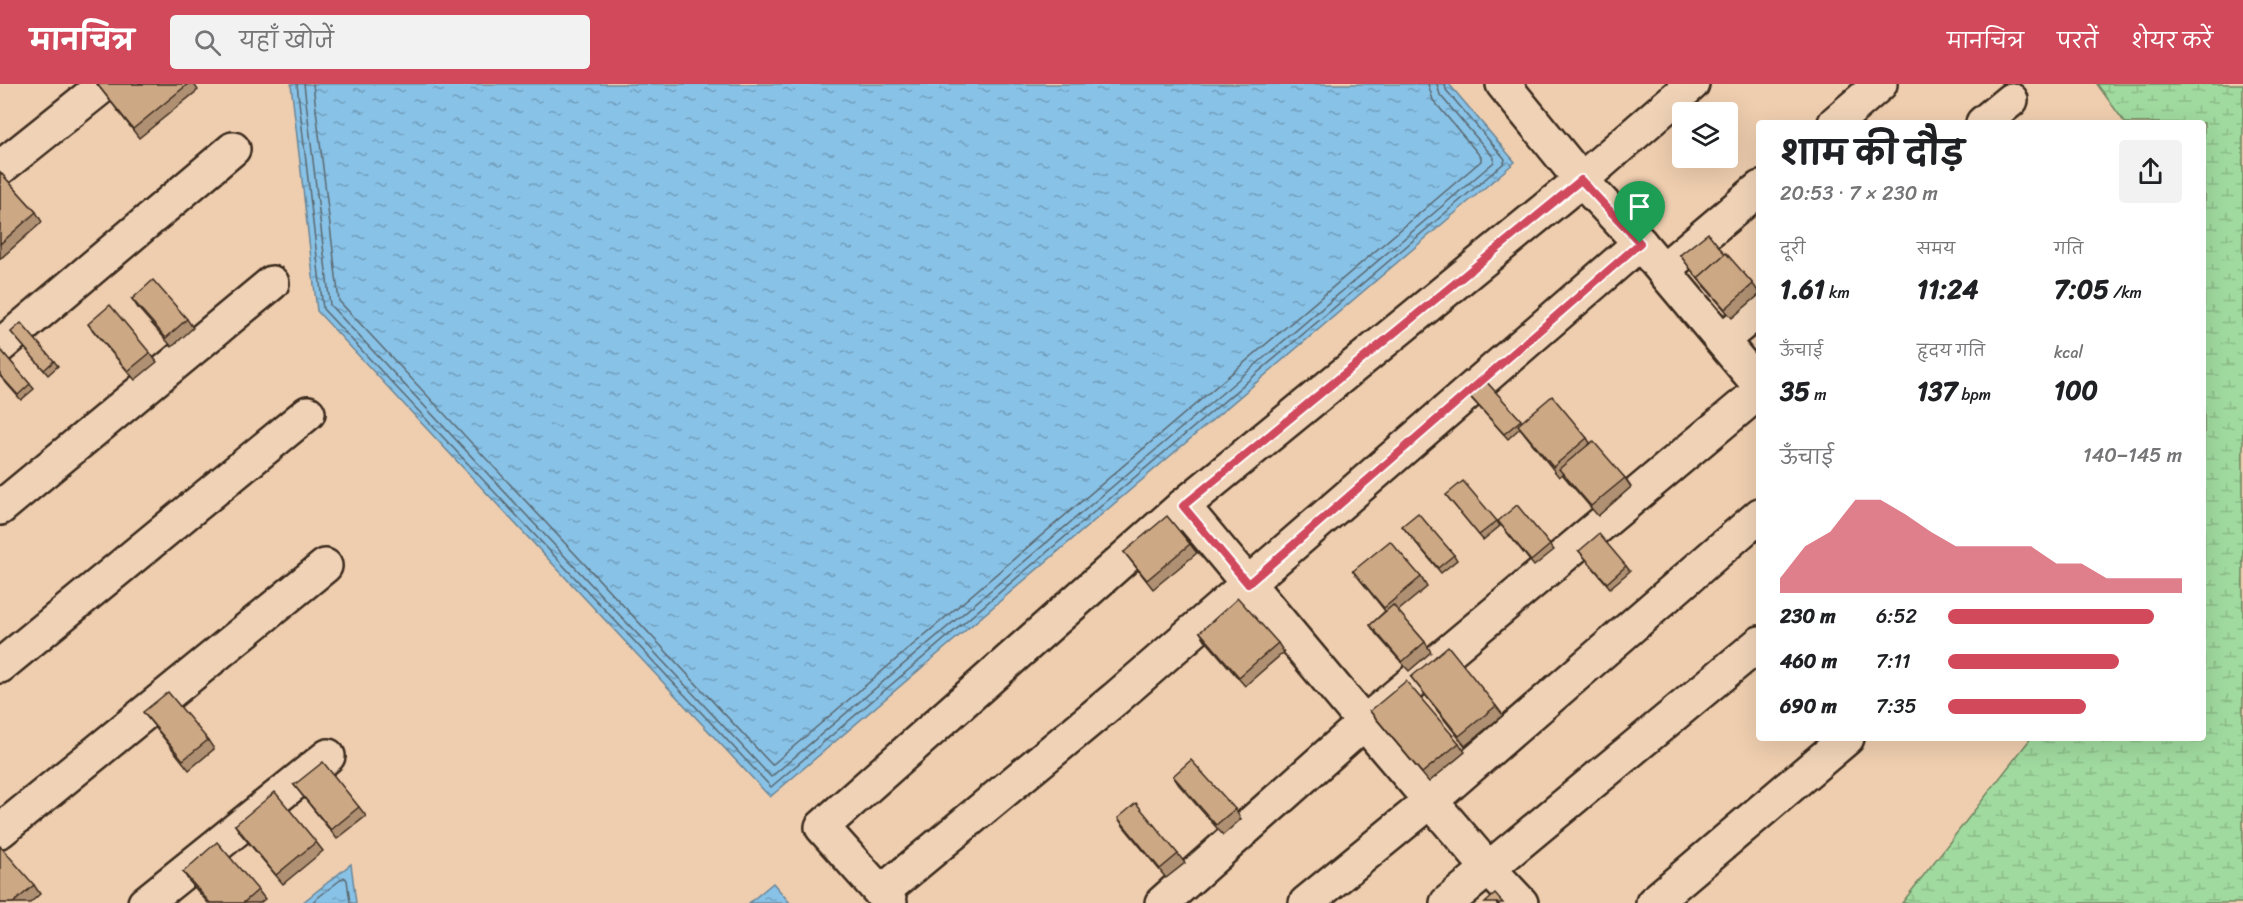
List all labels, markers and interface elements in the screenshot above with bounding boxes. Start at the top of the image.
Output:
search box [170,15,590,69]
text: मानचित्र [30,16,134,65]
text: यहाँ खोजें [239,21,334,60]
text: मानचित्र [1947,22,2024,60]
text: परतें [2057,22,2098,60]
text: शेयर करें [2131,22,2213,60]
icon: search [191,26,224,59]
map controls [1672,102,1738,168]
button: layers [1672,102,1738,168]
text: शाम की दौड़ [1780,124,1964,182]
button: share [2119,140,2182,203]
text: 20:53 · 7 × 230 m [1780,176,1938,211]
pin [1614,181,1665,243]
icon: arrive [1623,190,1656,223]
text: दूरी [1780,234,1805,263]
text: समय [1917,234,1955,263]
text: गति [2054,234,2083,263]
text: 1.61 [1780,266,1825,312]
text: 11:24 [1917,266,1978,312]
text: 7:05 [2054,266,2109,312]
text: km [1825,278,1850,307]
text: /km [2109,278,2142,307]
text: ऊँचाई [1780,336,1823,365]
text: हृदय गति [1917,336,1985,365]
text: kcal [2054,338,2083,367]
text: 100 [2054,367,2098,413]
text: 35 [1780,368,1810,414]
text: 137 [1917,368,1957,414]
text: m [1810,380,1827,409]
text: bpm [1957,380,1991,409]
text: 140–145 m [2083,438,2182,473]
text: ऊँचाई [1780,440,1834,475]
text: 230 m [1780,599,1836,634]
text: 6:52 [1876,599,1917,634]
text: 460 m [1780,644,1837,679]
text: 7:11 [1876,644,1911,679]
text: 690 m [1780,689,1837,724]
text: 7:35 [1876,689,1917,724]

